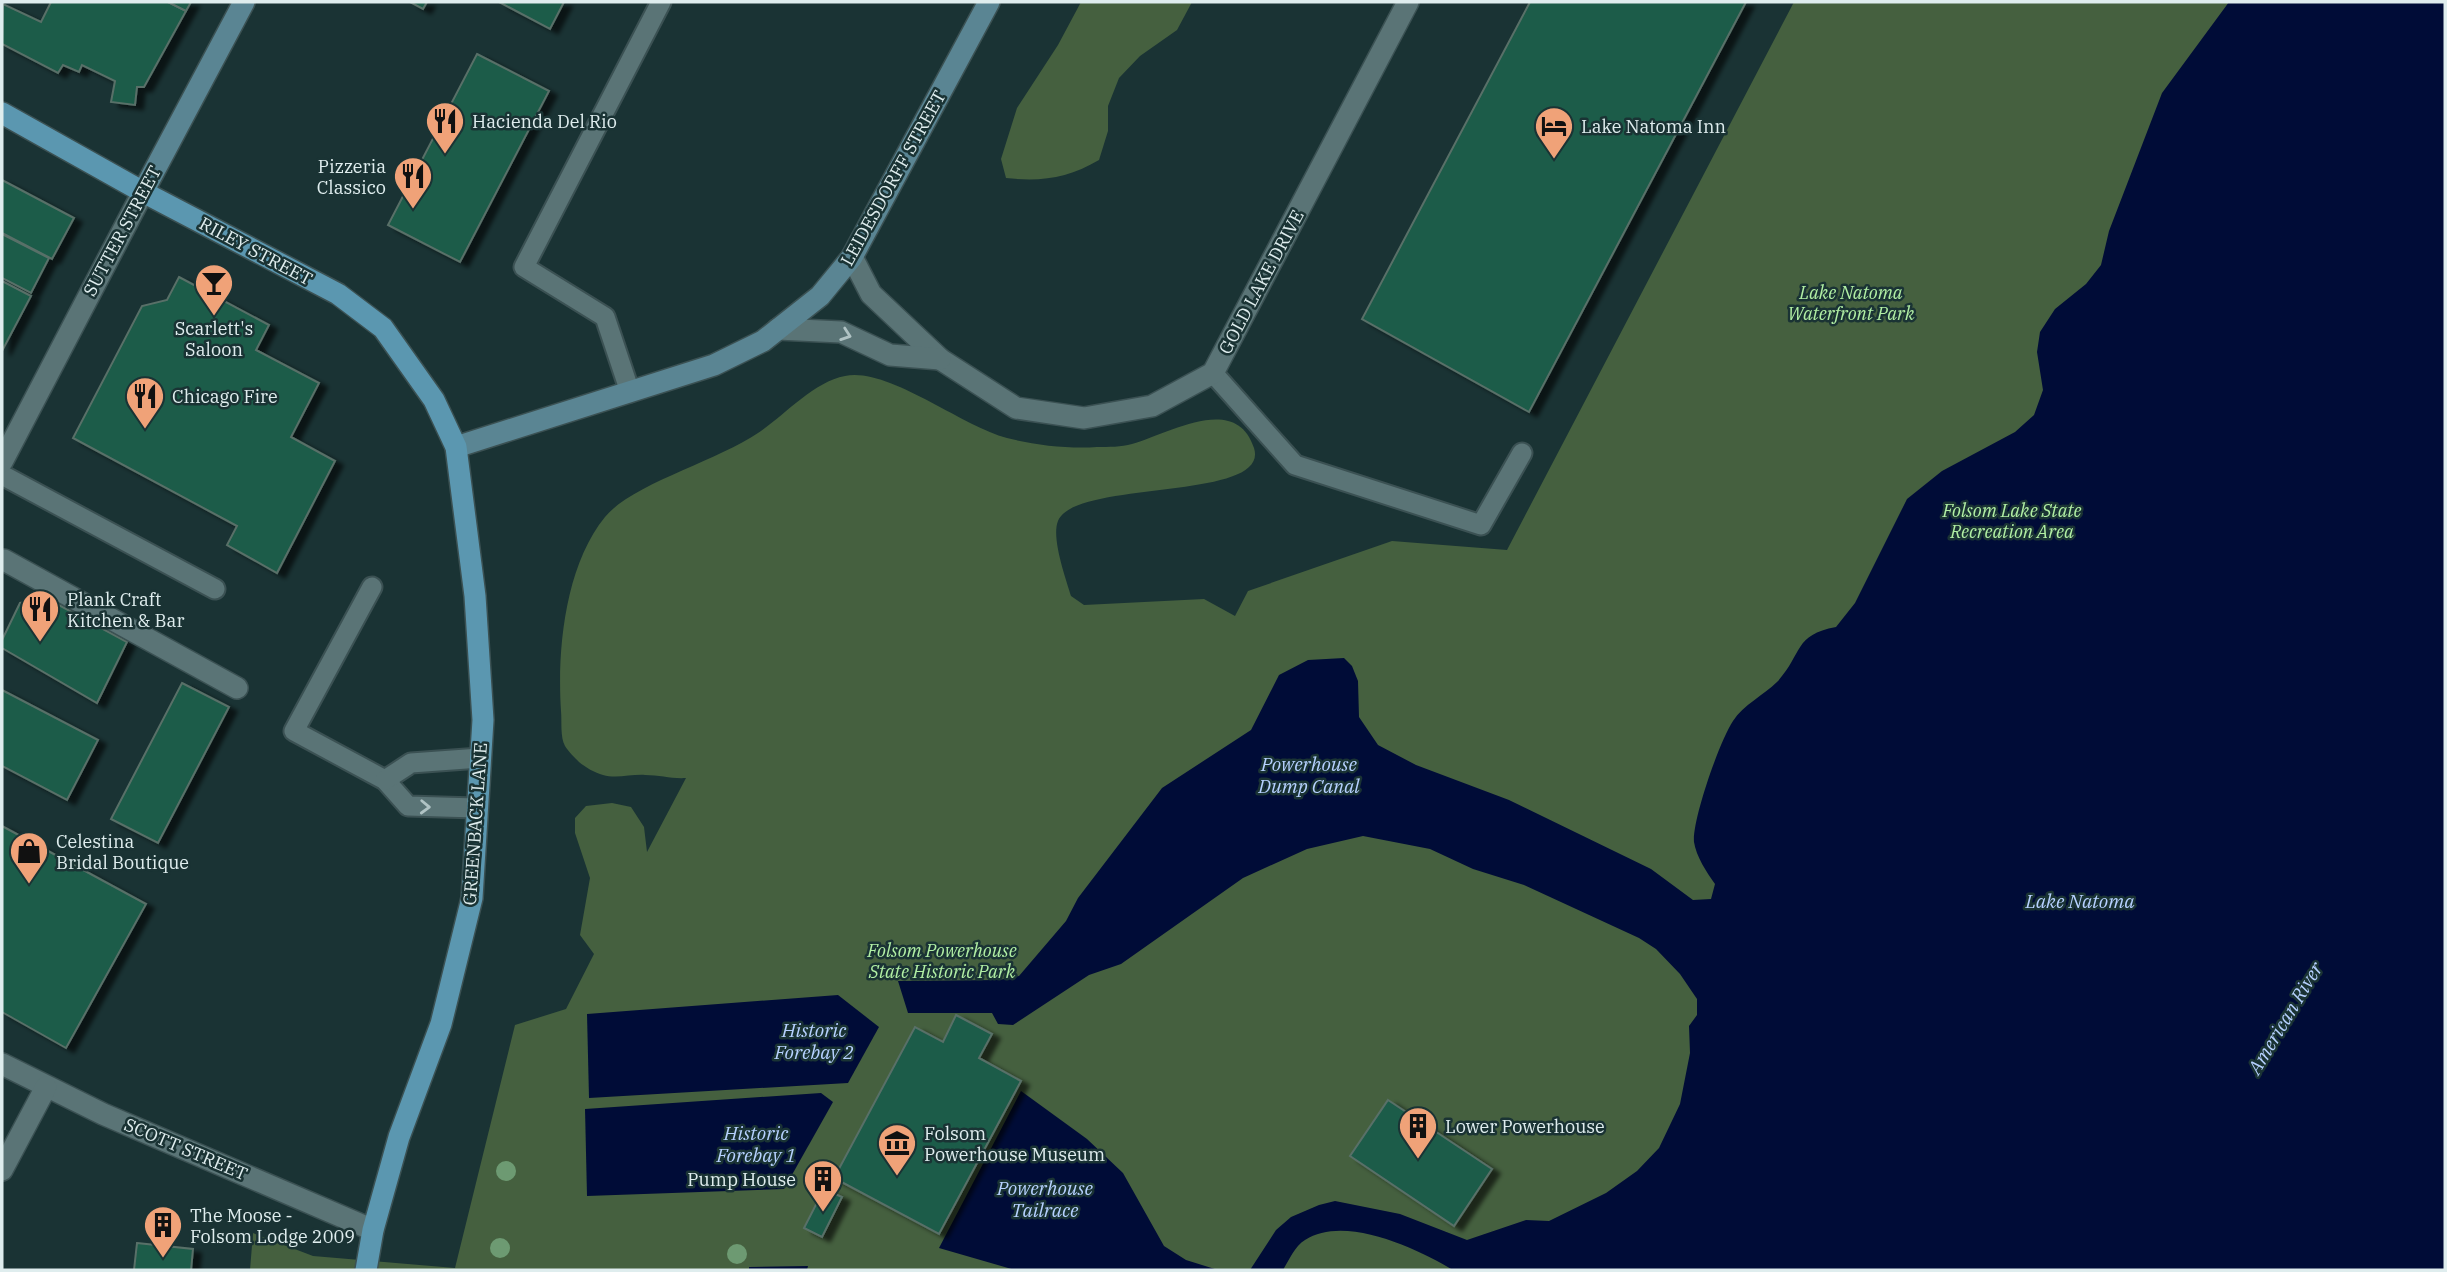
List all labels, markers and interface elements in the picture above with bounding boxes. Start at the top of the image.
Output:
street label: LEIDESDORFF STREET [835,86,951,270]
restaurant icon: Hacienda Del Rio [424,100,466,155]
hotel icon: Lake Natoma Inn [1533,105,1575,160]
place label: Hacienda Del Rio [472,110,617,133]
place label: Lake Natoma Inn [1581,115,1726,138]
place label: Pizzeria Classico [317,155,386,199]
restaurant icon: Pizzeria Classico [392,155,434,210]
street label: SUTTER STREET [78,162,166,300]
street label: GOLD LAKE DRIVE [1213,206,1309,358]
street label: RILEY STREET [196,212,317,291]
bar icon: Scarlett's Saloon [193,262,235,317]
park label: Lake Natoma Waterfront Park [1787,281,1915,325]
place label: Scarlett's Saloon [175,317,253,361]
one-way arrow [839,327,851,341]
restaurant icon: Chicago Fire [124,375,166,430]
place label: Chicago Fire [172,385,278,408]
park label: Folsom Lake State Recreation Area [1941,499,2082,543]
restaurant icon: Plank Craft Kitchen & Bar [19,588,61,643]
place label: Plank Craft Kitchen & Bar [67,588,184,632]
street label: GREENBACK LANE [458,742,492,906]
water label: Powerhouse Dump Canal [1257,752,1360,798]
one-way arrow [419,799,430,814]
shop icon: Celestina Bridal Boutique [8,830,50,885]
place label: Celestina Bridal Boutique [56,830,189,874]
water label: Lake Natoma [2024,889,2135,913]
park label: Folsom Powerhouse State Historic Park [866,939,1017,983]
water label: American River [2241,957,2328,1080]
water label: Historic Forebay 2 [773,1018,854,1064]
building icon: Lower Powerhouse [1397,1105,1439,1160]
street label: SCOTT STREET [121,1113,251,1185]
place label: Lower Powerhouse [1445,1115,1605,1138]
water label: Historic Forebay 1 [715,1121,796,1167]
museum icon: Folsom Powerhouse Museum [876,1122,918,1177]
place label: Folsom Powerhouse Museum [924,1122,1105,1166]
building icon: Pump House [802,1158,844,1213]
place label: Pump House [687,1168,796,1191]
water label: Powerhouse Tailrace [996,1176,1094,1222]
building icon: The Moose - Folsom Lodge 2009 [142,1204,184,1259]
place label: The Moose - Folsom Lodge 2009 [190,1204,355,1248]

